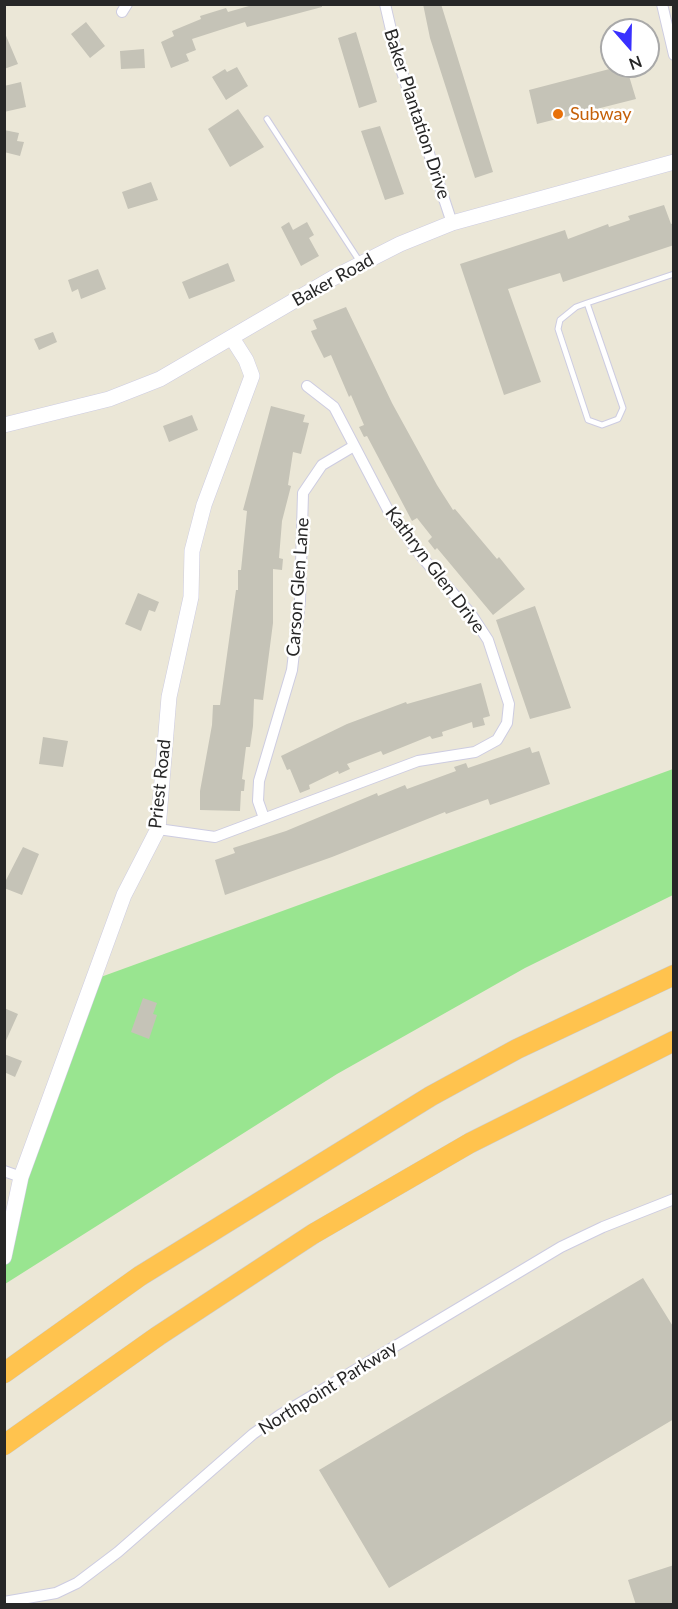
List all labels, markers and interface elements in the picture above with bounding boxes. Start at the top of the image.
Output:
north arrow [600,18,660,78]
street label: Baker Plantation Drive [379,26,455,202]
text: N [627,52,645,75]
place label: Subway [570,103,632,125]
marker: Subway [551,107,565,121]
street label: Baker Road [289,249,377,311]
street label: Kathryn Glen Drive [381,503,489,637]
street label: Carson Glen Lane [282,517,314,657]
street label: Priest Road [145,738,175,830]
street label: Northpoint Parkway [255,1337,401,1439]

